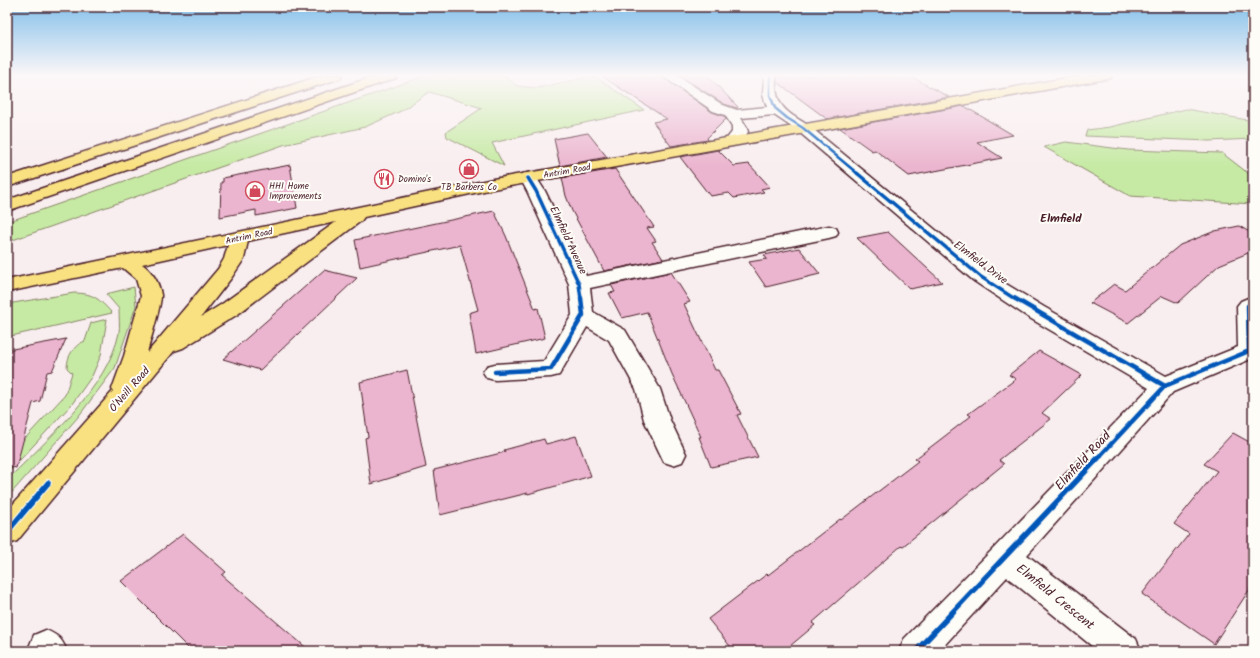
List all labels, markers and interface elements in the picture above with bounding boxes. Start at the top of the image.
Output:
shop icon: TB Barbers Co [458,158,480,180]
street label: Antrim Road [542,160,592,183]
restaurant icon: Domino's [373,168,395,190]
place label: Domino's [398,172,431,187]
place label: HHI Home Improvements [269,179,322,204]
shop icon: HHI Home Improvements [244,180,266,202]
place label: TB Barbers Co [441,180,497,195]
street label: Elmfield Avenue [544,203,592,278]
district label: Elmfield [1040,209,1082,228]
street label: Antrim Road [224,224,274,249]
street label: Elmfield Drive [949,236,1011,289]
street label: O'Neill Road [105,363,155,416]
street label: Elmfield Road [1050,426,1117,496]
street label: Elmfield Crescent [1011,559,1100,636]

